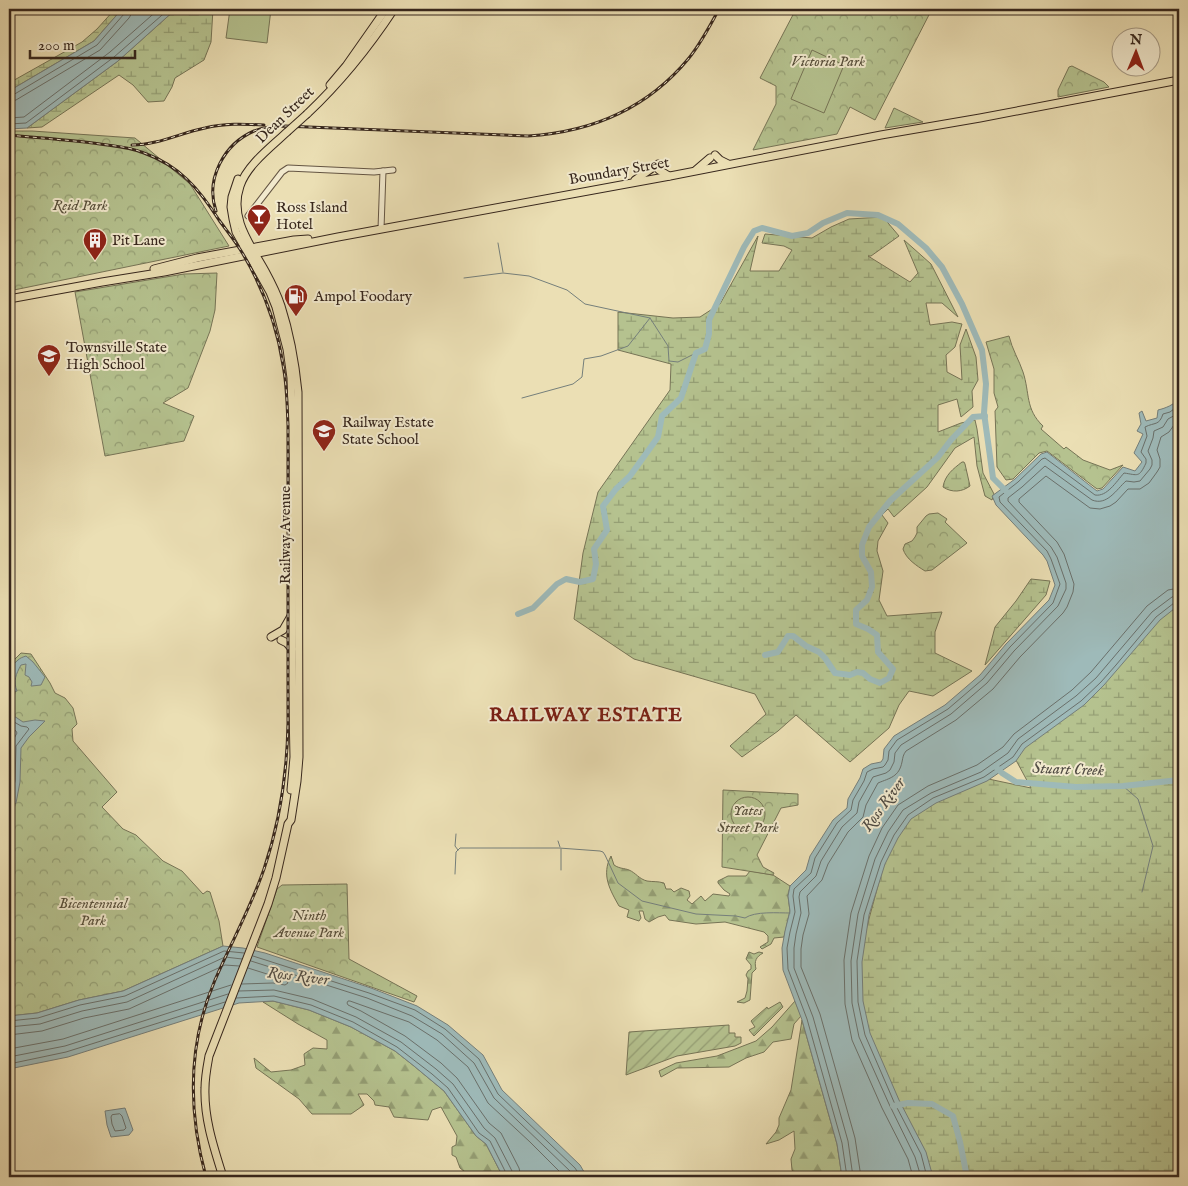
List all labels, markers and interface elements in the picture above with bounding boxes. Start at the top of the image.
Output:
scale bar [30,28,135,60]
north arrow [1110,28,1160,78]
text: N [1129,31,1142,49]
text: 200 m [38,36,75,55]
park label: Victoria Park [791,52,865,71]
street label: Dean Street [252,82,318,148]
street label: Boundary Street [567,153,671,189]
park label: Reid Park [52,196,108,215]
place label: Ross Island Hotel [276,198,349,234]
bar icon: Ross Island Hotel [246,203,272,237]
building icon: Pit Lane [82,227,108,261]
place label: Pit Lane [112,231,165,250]
fuel station icon: Ampol Foodary [283,283,309,317]
place label: Ampol Foodary [313,287,413,306]
place label: Townsville State High School [66,338,167,374]
school or university icon: Townsville State High School [36,343,62,377]
place label: Railway Estate State School [342,413,434,449]
school or university icon: Railway Estate State School [311,418,337,452]
street label: Railway Avenue [276,486,295,584]
district label: RAILWAY ESTATE [489,703,683,728]
water label: Stuart Creek [1032,759,1105,781]
water label: Ross River [858,773,911,836]
park label: Yates Street Park [717,801,779,837]
park label: Bicentennial Park [59,894,129,930]
park label: Ninth Avenue Park [272,906,344,942]
water label: Ross River [266,963,332,991]

